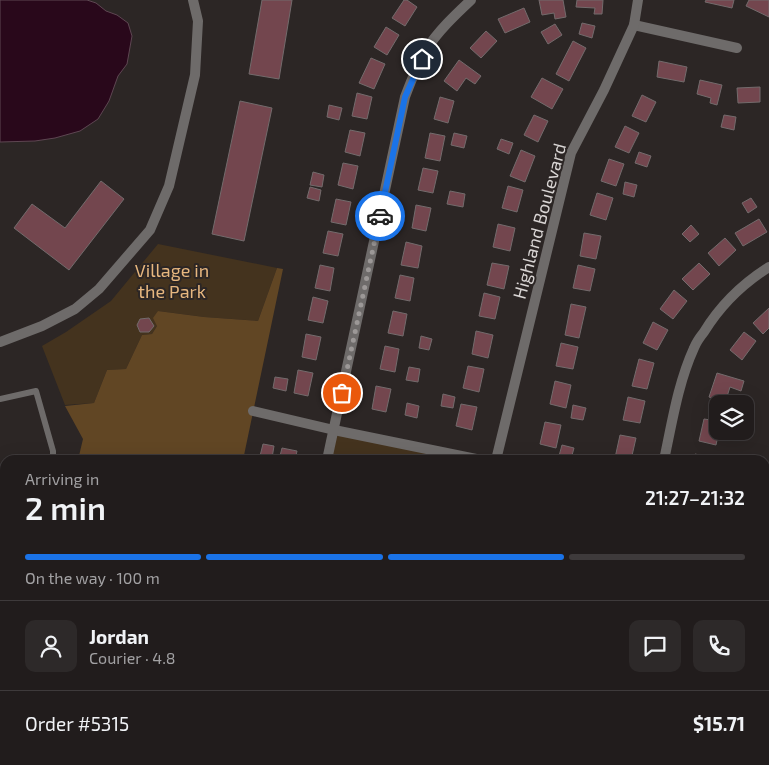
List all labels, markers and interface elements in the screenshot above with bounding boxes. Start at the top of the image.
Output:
pin [401,38,443,80]
icon: home [408,45,436,73]
street label: Highland Boulevard [508,141,570,301]
courier [355,191,405,241]
icon: car [366,202,394,230]
park label: Village in the Park [135,259,209,302]
pin [321,372,363,414]
icon: bag [328,379,356,407]
map controls [709,395,754,440]
button: layers [709,395,754,440]
text: Arriving in [25,469,99,488]
text: 21:27–21:32 [645,486,745,509]
text: 2 min [25,488,106,526]
text: On the way · 100 m [25,568,160,587]
button: person [25,620,77,672]
button: chat [629,620,681,672]
button: phone [693,620,745,672]
text: Jordan [89,625,149,648]
text: Courier · 4.8 [89,648,176,667]
text: Order #5315 [25,712,129,735]
text: $15.71 [693,712,745,735]

